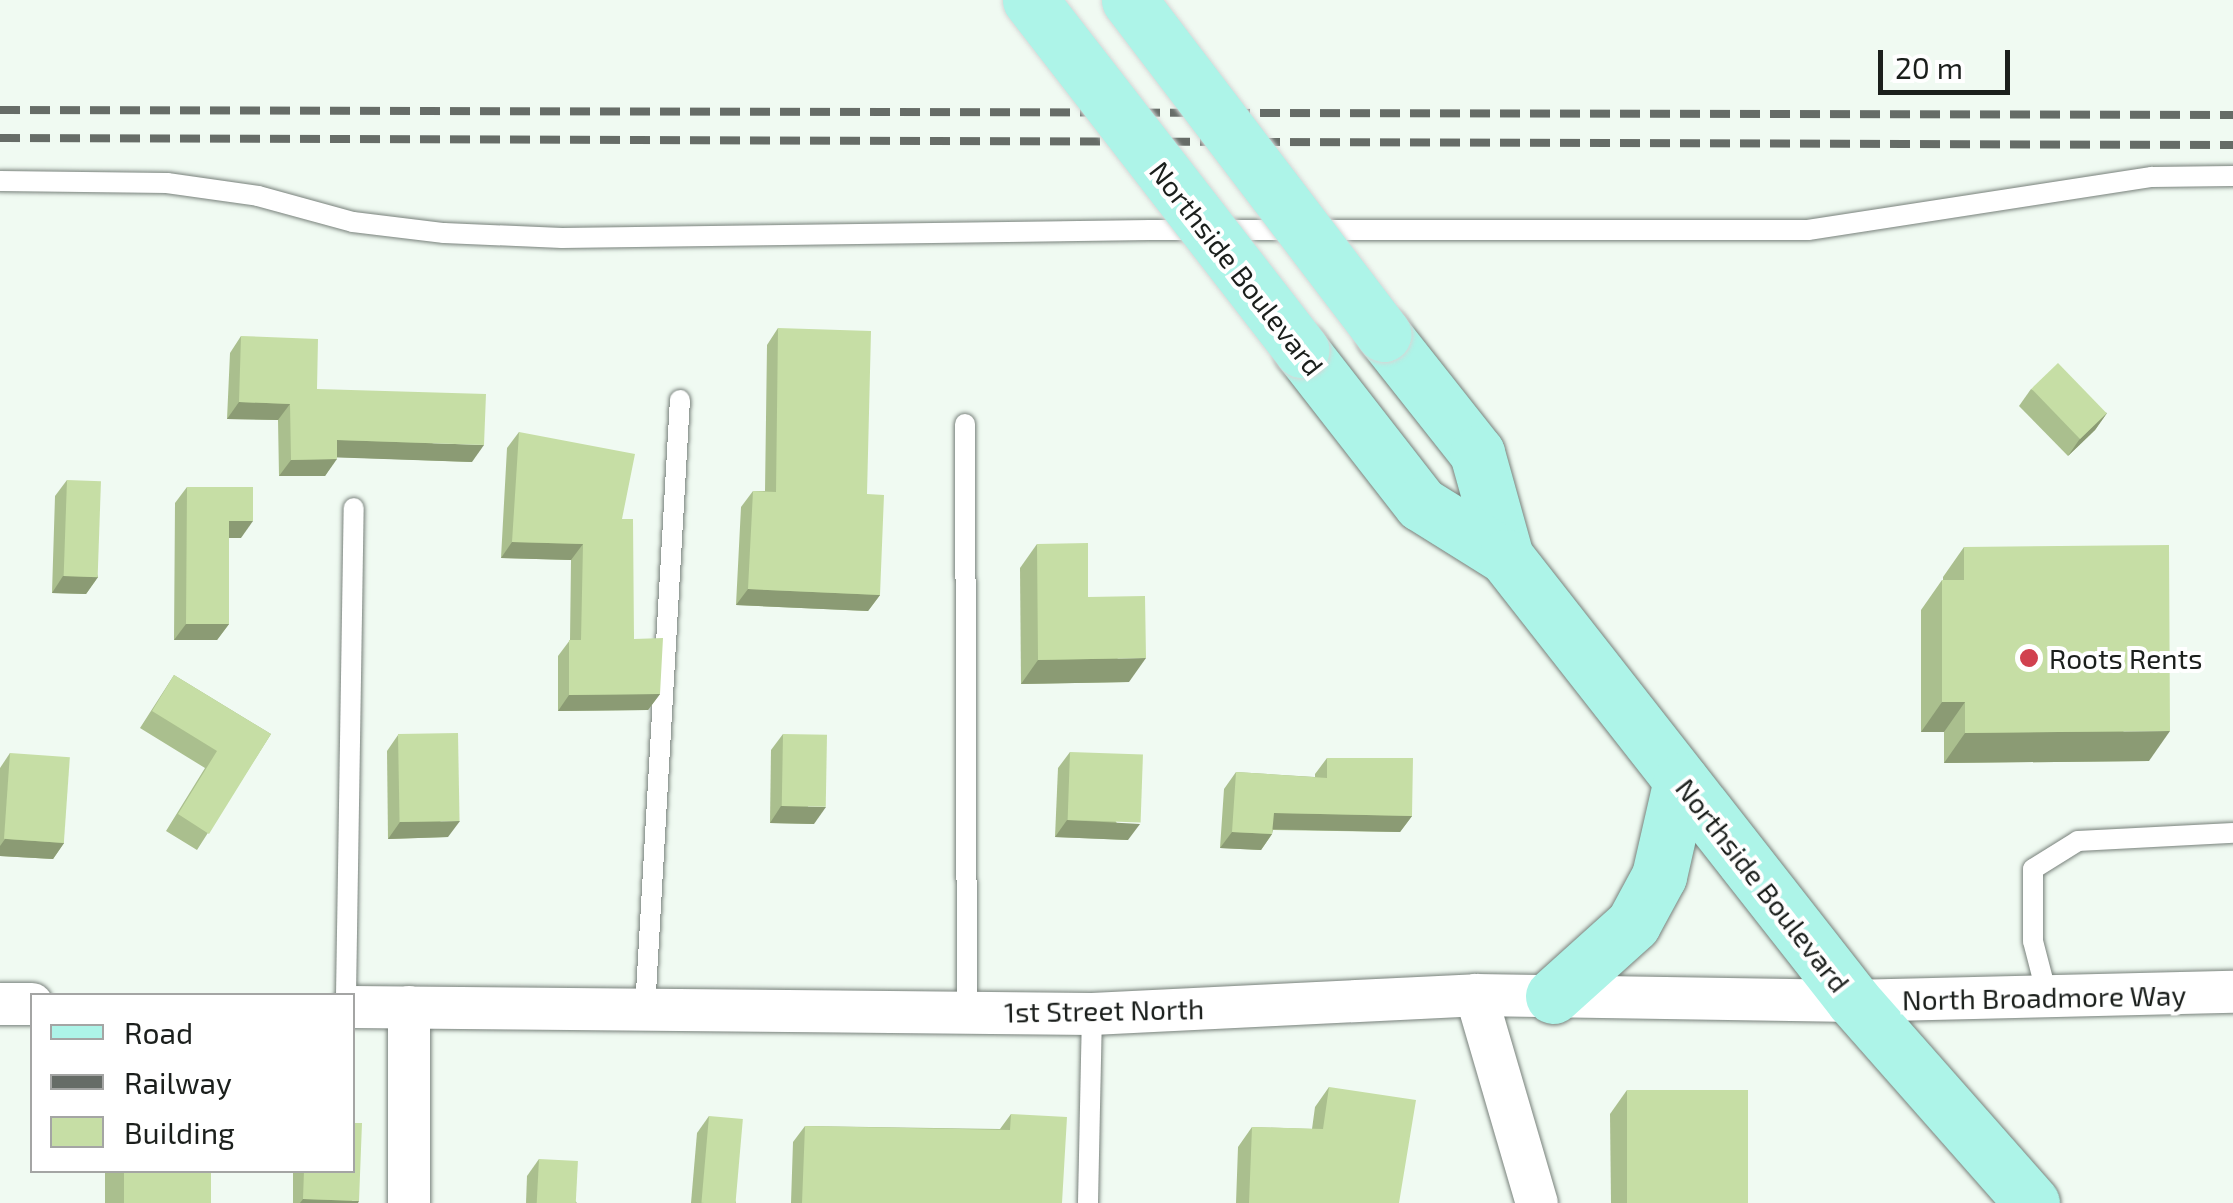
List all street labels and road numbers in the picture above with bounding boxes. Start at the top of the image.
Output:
street label: Northside Boulevard [1143,154,1331,382]
street label: Northside Boulevard [1669,771,1857,999]
street label: North Broadmore Way [1901,978,2187,1016]
street label: 1st Street North [1004,991,1204,1029]

